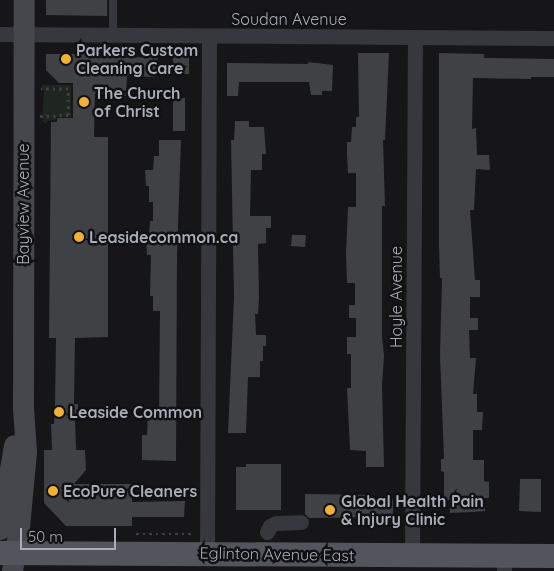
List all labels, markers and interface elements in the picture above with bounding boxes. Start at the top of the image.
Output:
street label: Soudan Avenue [231,9,347,29]
place label: Parkers Custom Cleaning Care [76,40,198,78]
marker: Parkers Custom Cleaning Care [60,53,72,65]
place label: The Church of Christ [94,83,180,121]
marker: The Church of Christ [78,96,90,108]
street label: Bayview Avenue [13,143,33,265]
place label: Leasidecommon.ca [89,227,238,247]
marker: Leasidecommon.ca [73,231,85,243]
street label: Hoyle Avenue [386,246,406,348]
place label: Leaside Common [69,402,202,422]
marker: Leaside Common [53,406,65,418]
place label: EcoPure Cleaners [63,481,197,501]
marker: EcoPure Cleaners [47,485,59,497]
place label: Global Health Pain & Injury Clinic [341,491,484,529]
marker: Global Health Pain & Injury Clinic [323,503,337,517]
scale bar [22,518,119,550]
text: 50 m [28,527,63,546]
street label: Eglinton Avenue East [200,543,354,565]

